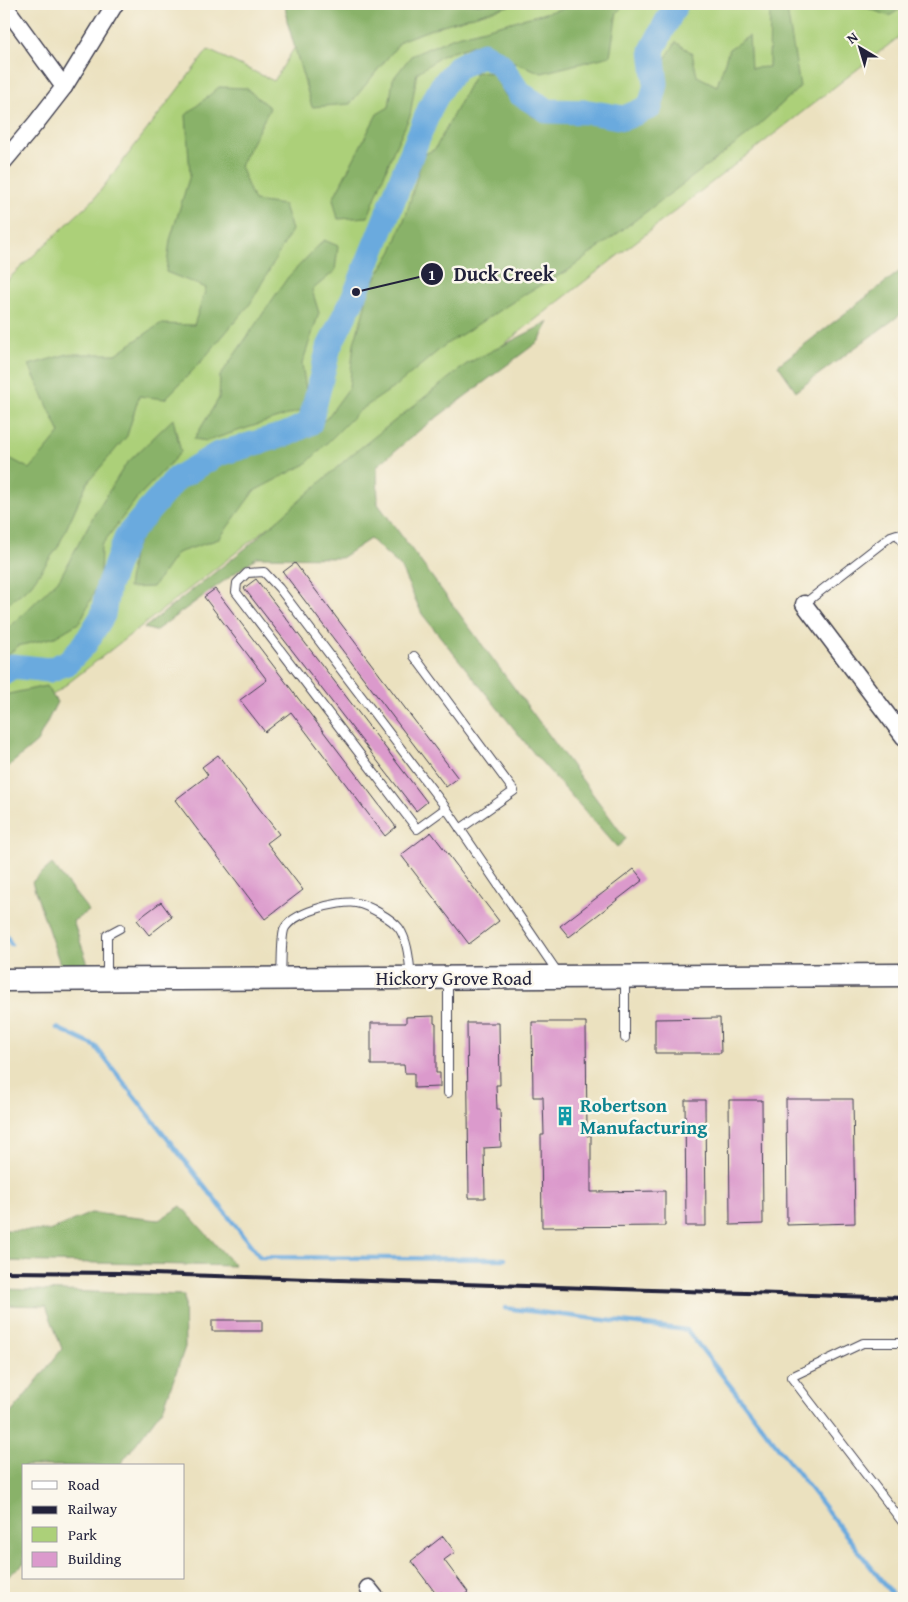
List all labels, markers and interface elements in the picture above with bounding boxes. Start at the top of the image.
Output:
north arrow [836,22,886,72]
text: N [842,27,862,49]
callout: Duck Creek [419,257,565,292]
text: Duck Creek [454,259,555,288]
text: 1 [428,264,436,285]
street label: Hickory Grove Road [376,964,533,992]
place label: Robertson Manufacturing [580,1091,708,1141]
building icon: Robertson Manufacturing [554,1105,576,1127]
legend [22,1464,185,1580]
text: Road [68,1474,99,1495]
text: Railway [68,1498,118,1519]
text: Park [68,1524,97,1545]
text: Building [68,1548,122,1569]

